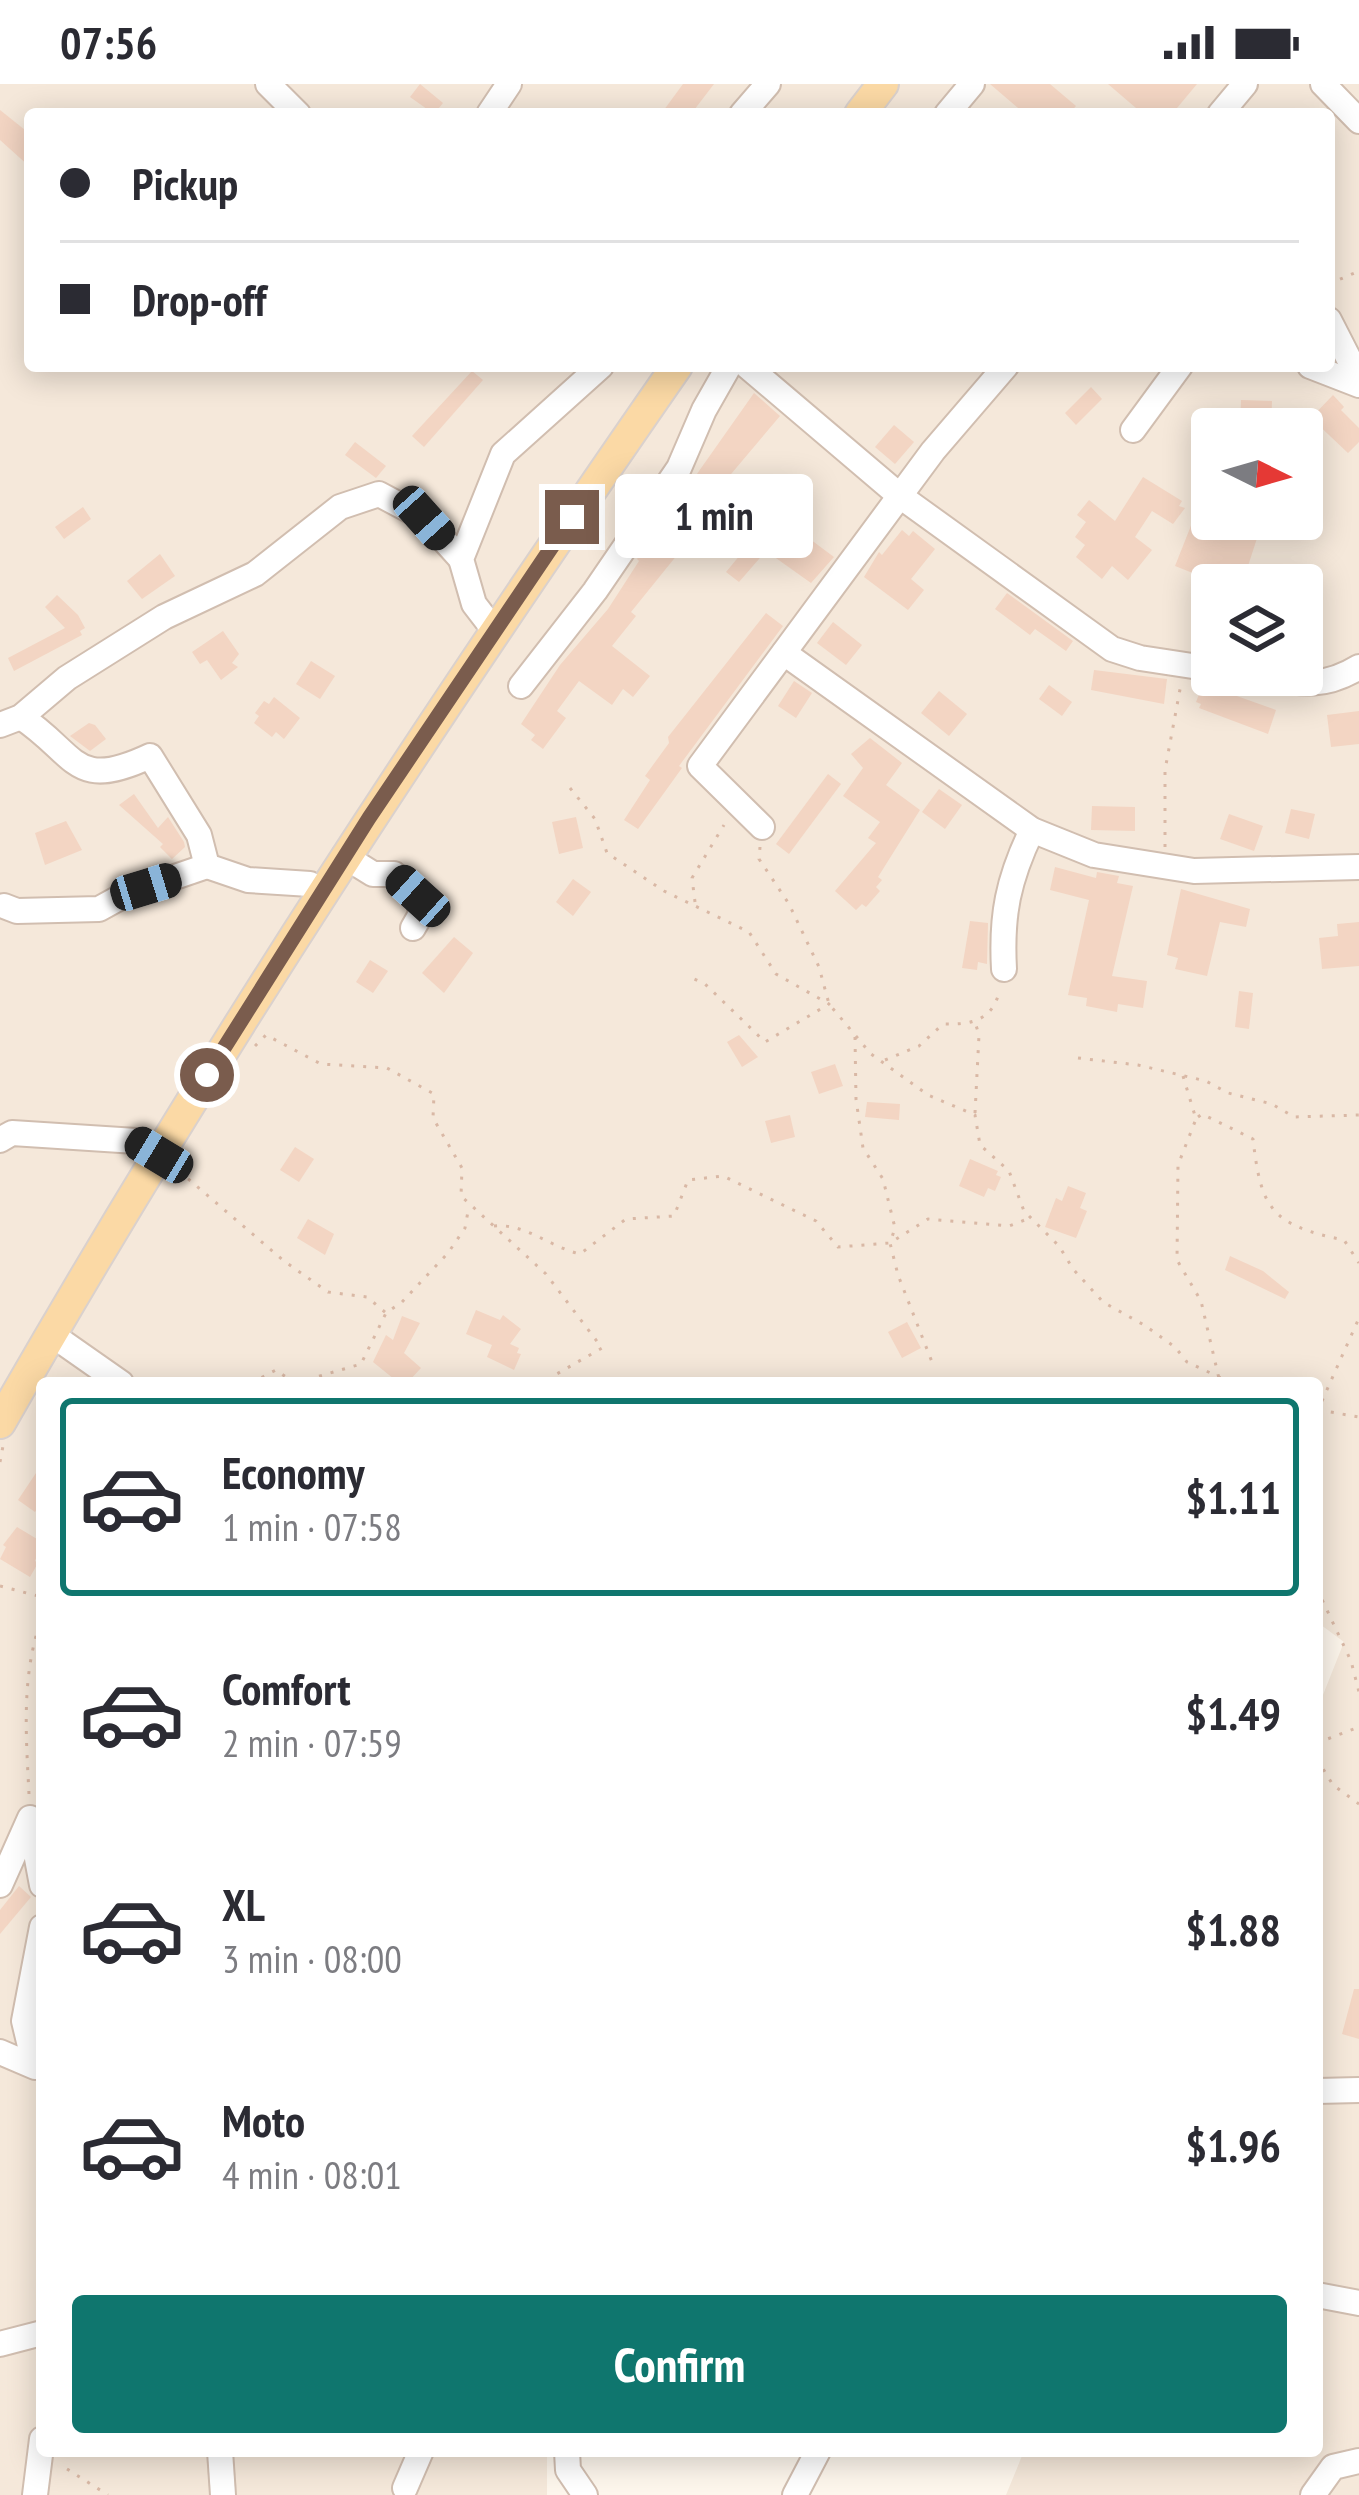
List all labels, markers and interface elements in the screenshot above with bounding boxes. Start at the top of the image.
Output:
text: 07:56 [60,13,157,71]
text: Pickup [132,154,238,212]
text: Drop-off [132,270,266,328]
north arrow [1191,408,1323,540]
map controls [1191,408,1323,696]
callout: 1 min [614,475,812,559]
car [387,479,461,557]
route end [545,490,599,544]
text: 1 min [675,490,753,541]
button: layers [1191,564,1323,696]
car [106,859,186,915]
car [379,859,457,933]
route start [180,1048,234,1102]
car [119,1121,199,1189]
icon: car [78,1443,186,1551]
text: Economy [222,1443,365,1501]
text: $1.11 [1185,1468,1281,1526]
text: 1 min · 07:58 [222,1501,402,1552]
icon: car [78,1659,186,1767]
text: Comfort [222,1659,351,1717]
text: $1.49 [1185,1684,1281,1742]
text: 2 min · 07:59 [222,1717,402,1768]
icon: car [78,1875,186,1983]
text: XL [222,1875,265,1933]
text: $1.88 [1185,1900,1281,1958]
text: 3 min · 08:00 [222,1933,402,1984]
icon: car [78,2091,186,2199]
text: Moto [222,2091,305,2149]
text: $1.96 [1185,2116,1281,2174]
text: 4 min · 08:01 [222,2149,402,2200]
button: Confirm [72,2295,1287,2433]

